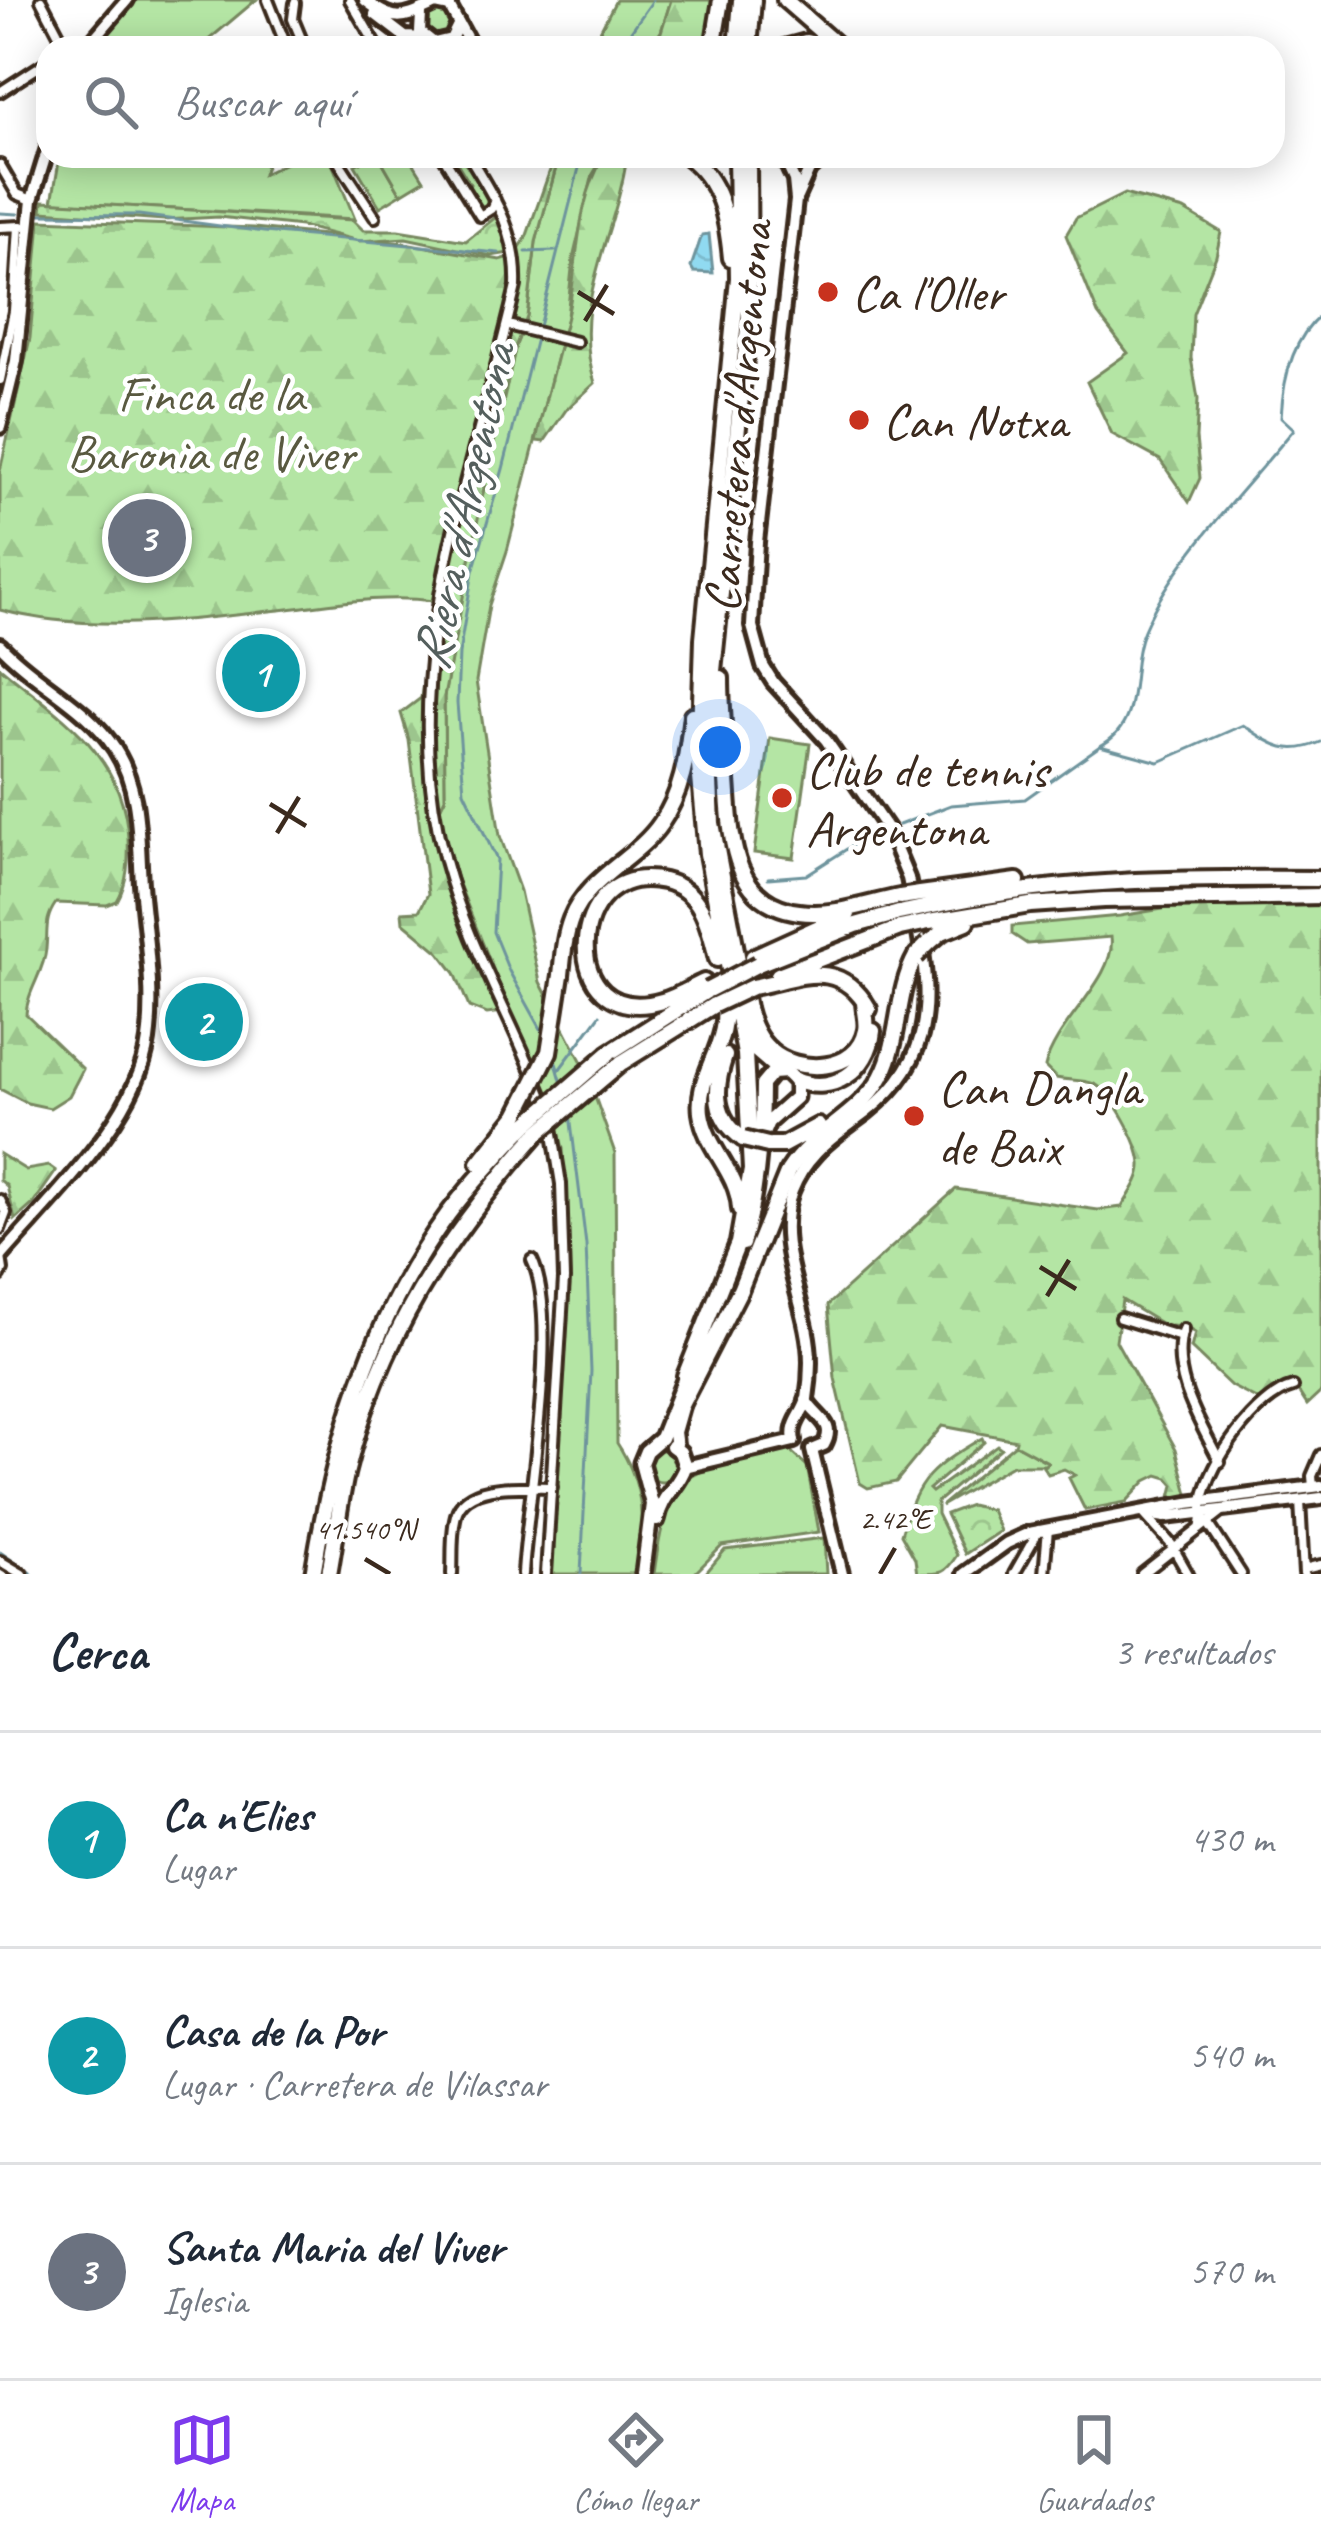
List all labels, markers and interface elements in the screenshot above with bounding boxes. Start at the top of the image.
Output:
search box [36,36,1285,168]
icon: search [78,69,144,135]
text: Buscar aquí [174,74,350,131]
street label: Carretera d'Argentona [689,215,787,615]
place label: Ca l'Oller [852,261,1007,325]
marker: Ca l'Oller [815,279,841,305]
water label: Riera d'Argentona [395,333,532,675]
park label: Finca de la Baronia de Viver [67,362,358,485]
place label: Can Notxa [883,389,1071,453]
marker: Can Notxa [846,407,872,433]
pin: 3 [108,493,186,583]
pin: 1 [222,628,300,718]
your location [690,717,750,777]
place label: Club de tennis Argentona [806,738,1052,861]
marker: Club de tennis Argentona [769,785,795,811]
pin: 2 [165,977,243,1067]
place label: Can Dangla de Baix [938,1056,1144,1179]
marker: Can Dangla de Baix [901,1103,927,1129]
text: 2.42°E [860,1500,935,1538]
text: 41.540°N [315,1510,420,1548]
text: Cerca [48,1620,147,1684]
text: 3 resultados [1114,1628,1273,1677]
text: Ca n'Elies [162,1787,312,1844]
text: 1 [78,1815,96,1864]
text: 430 m [1189,1815,1273,1864]
text: Lugar [162,1844,235,1893]
text: Casa de la Por [162,2003,384,2060]
text: 2 [78,2031,96,2080]
text: 540 m [1189,2031,1273,2080]
text: Lugar · Carretera de Vilassar [162,2060,547,2109]
text: Santa Maria del Viver [162,2219,504,2276]
text: 3 [78,2247,96,2296]
text: 570 m [1189,2247,1273,2296]
text: Iglesia [162,2276,247,2325]
tab: Mapa [169,2407,235,2521]
tab: Cómo llegar [573,2407,698,2521]
tab: Guardados [1036,2407,1152,2521]

